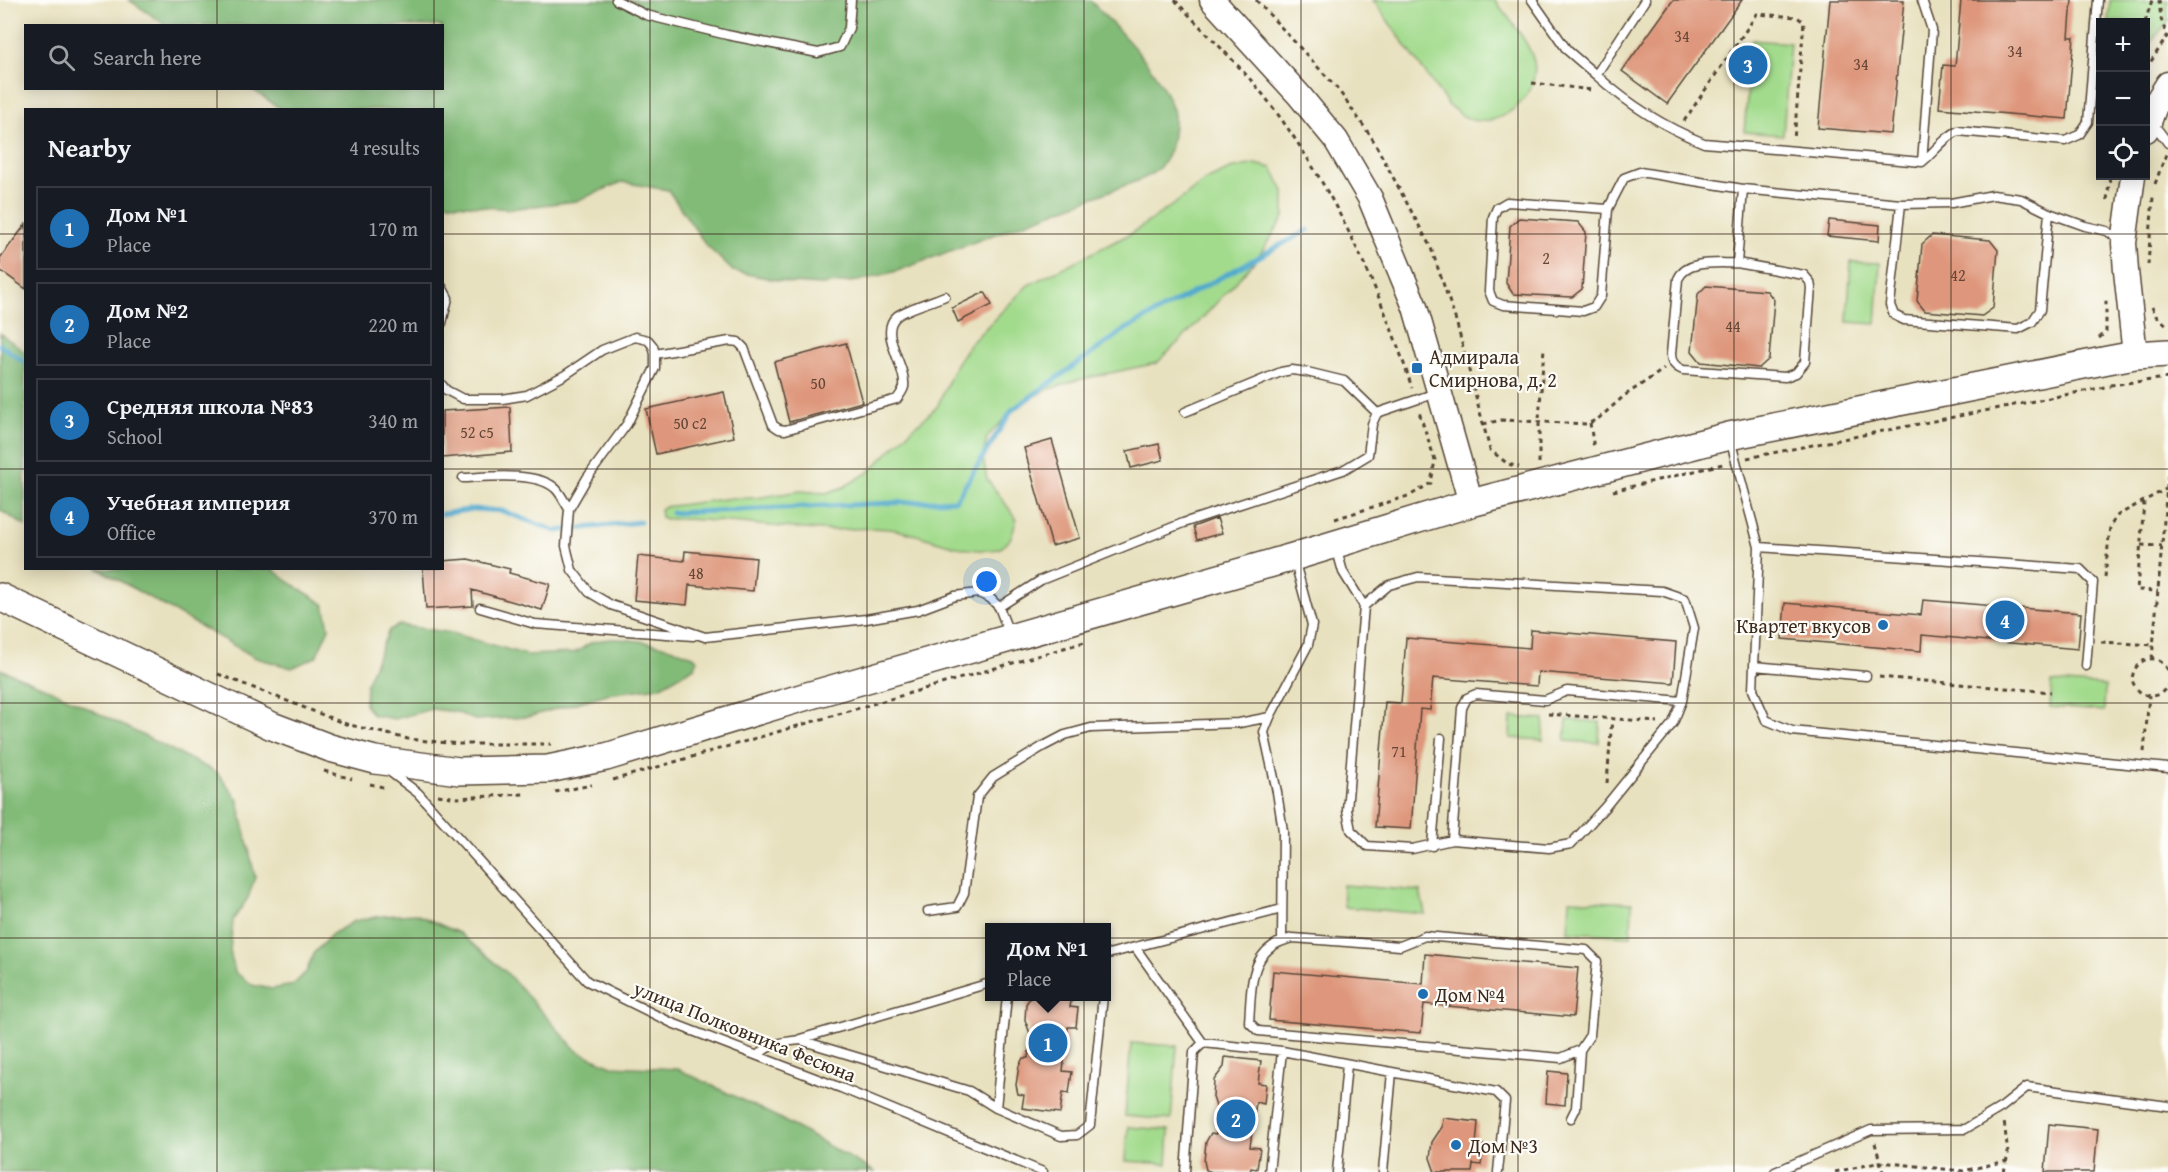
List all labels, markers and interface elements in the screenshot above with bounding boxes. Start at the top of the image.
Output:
map controls [2096,18,2150,180]
button: + [2096,18,2150,72]
search box [24,24,444,90]
house number: 34 [1674,24,1690,48]
house number: 34 [2007,39,2023,63]
icon: search [45,41,78,74]
text: Search here [93,41,202,73]
pin: 3 [1728,42,1768,88]
house number: 34 [1853,52,1869,76]
button: − [2096,72,2150,126]
button: locate [2096,126,2150,180]
text: Nearby [48,128,131,167]
text: 4 results [349,133,420,162]
text: Дом №1 [107,198,188,230]
text: 1 [64,214,75,243]
text: 170 m [368,214,418,243]
text: Place [107,230,151,259]
house number: 2 [1542,246,1550,270]
house number: 42 [1950,263,1966,287]
text: Дом №2 [107,294,188,326]
text: 2 [64,310,75,339]
text: 220 m [368,310,418,339]
house number: 44 [1725,314,1741,338]
text: Place [107,326,151,355]
place label: Адмирала Смирнова, д. 2 [1429,342,1557,394]
marker: Адмирала Смирнова, д. 2 [1410,361,1424,375]
house number: 50 [810,371,826,395]
text: Средняя школа №83 [107,390,314,422]
text: 3 [64,406,75,435]
text: 340 m [368,406,418,435]
house number: 50 с2 [673,411,707,435]
house number: 52 с5 [460,420,494,444]
text: School [107,422,163,451]
text: Учебная империя [107,486,290,518]
text: 4 [64,502,75,531]
text: 370 m [368,502,418,531]
text: Office [107,518,156,547]
house number: 48 [688,561,704,585]
your location [972,567,1001,596]
pin: 4 [1986,598,2024,642]
place label: Квартет вкусов [1736,611,1871,640]
marker: Квартет вкусов [1876,618,1890,632]
house number: 71 [1391,739,1407,763]
popup [985,923,1111,1001]
text: Дом №1 [1007,932,1089,964]
text: Place [1007,964,1051,993]
street label: улица Полковника Фесюна [628,973,861,1089]
place label: Дом №4 [1434,980,1505,1009]
marker: Дом №4 [1416,987,1430,1001]
pin: 1 [1028,1020,1068,1066]
pin: 2 [1216,1096,1256,1142]
place label: Дом №3 [1467,1131,1538,1160]
marker: Дом №3 [1449,1138,1463,1152]

